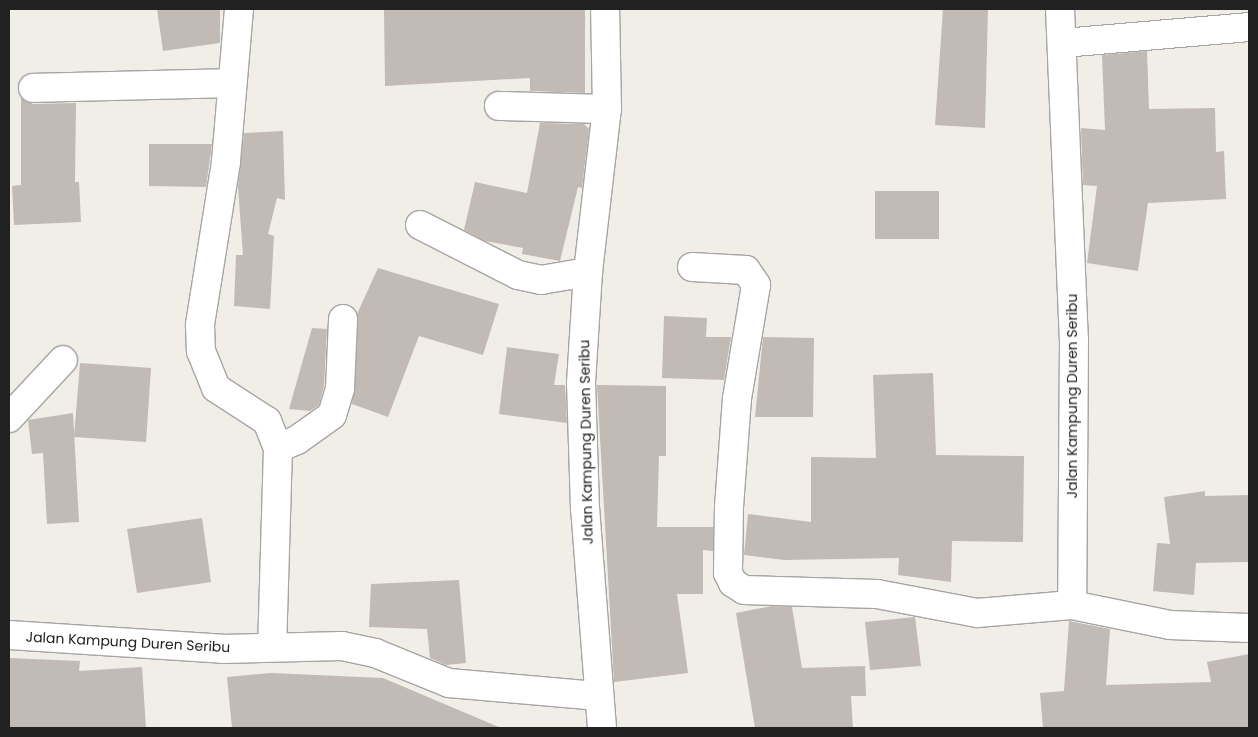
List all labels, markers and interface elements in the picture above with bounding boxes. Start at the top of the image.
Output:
street label: Jalan Kampung Duren Seribu [1064,294,1080,498]
street label: Jalan Kampung Duren Seribu [576,339,596,545]
street label: Jalan Kampung Duren Seribu [25,628,231,656]

